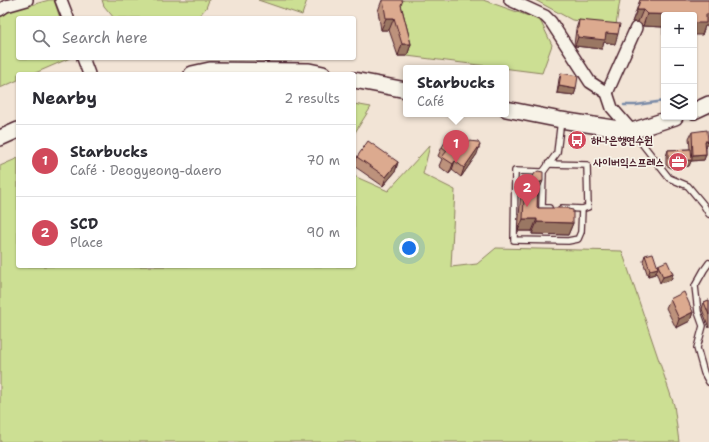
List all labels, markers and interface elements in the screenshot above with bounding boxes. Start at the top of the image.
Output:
map controls [661,12,697,120]
button: + [661,12,697,48]
search box [16,16,356,60]
icon: search [30,27,52,49]
text: Search here [62,28,148,48]
button: − [661,48,697,84]
popup [403,65,509,117]
text: Starbucks [417,73,495,93]
button: layers [661,84,697,120]
text: Nearby [32,87,97,109]
text: 2 results [284,90,340,107]
text: Café [417,93,444,110]
bus stop icon: 하나은행연수원 [566,129,588,151]
pin: 1 [443,130,469,163]
place label: 하나은행연수원 [591,133,653,148]
text: Starbucks [70,142,148,162]
office icon: 사이버익스프레스 [667,151,689,173]
text: 1 [42,152,48,169]
text: 70 m [306,152,340,169]
place label: 사이버익스프레스 [592,155,664,170]
text: Café · Deogyeong-daero [70,162,222,179]
pin: 2 [514,174,540,207]
text: SCD [70,214,98,234]
text: 2 [40,224,50,241]
text: 90 m [306,224,340,241]
text: Place [70,234,103,251]
your location [399,238,419,258]

